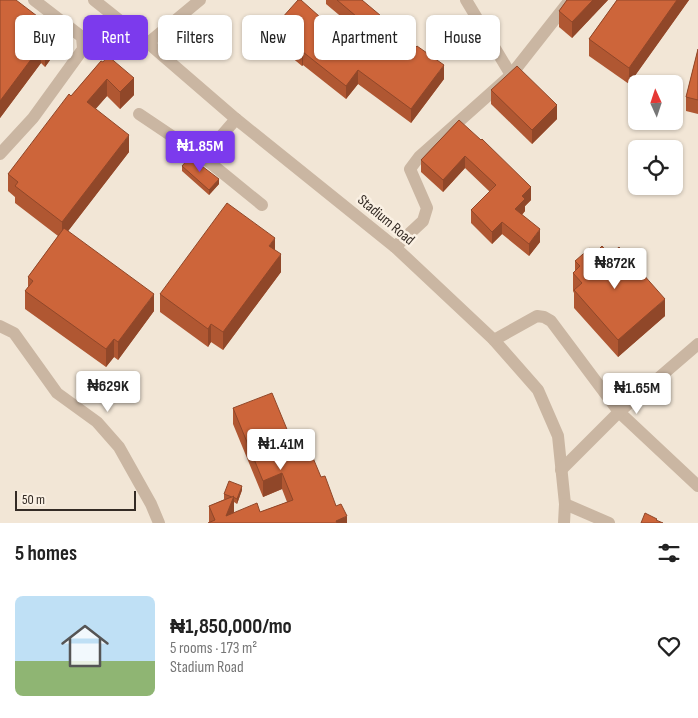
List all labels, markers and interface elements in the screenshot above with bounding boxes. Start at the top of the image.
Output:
chip: Buy [15,15,73,60]
chip: Rent [83,15,148,60]
chip: Filters [158,15,232,60]
chip: New [242,15,304,60]
chip: Apartment [314,15,416,60]
chip: House [426,15,500,60]
north arrow [628,75,682,130]
map controls [628,75,683,195]
pin: ₦1.85M [159,130,241,173]
text: ₦1.85M [177,137,223,156]
button: locate [628,140,683,195]
street label: Stadium Road [353,191,419,249]
pin: ₦872K [580,248,650,290]
text: ₦872K [595,254,635,273]
pin: ₦629K [73,370,143,413]
pin: ₦1.65M [596,372,678,415]
text: ₦629K [87,377,129,396]
text: ₦1.65M [614,379,660,398]
pin: ₦1.41M [240,428,322,471]
text: ₦1.41M [258,435,304,454]
scale bar [15,488,136,511]
text: 50 m [22,491,45,508]
icon: filters [655,539,683,567]
text: 5 homes [15,541,77,566]
text: ₦1,850,000/mo [170,614,292,639]
icon: home [55,616,115,676]
icon: heart [655,632,683,660]
text: 5 rooms · 173 m² [170,639,257,658]
text: Stadium Road [170,658,244,677]

